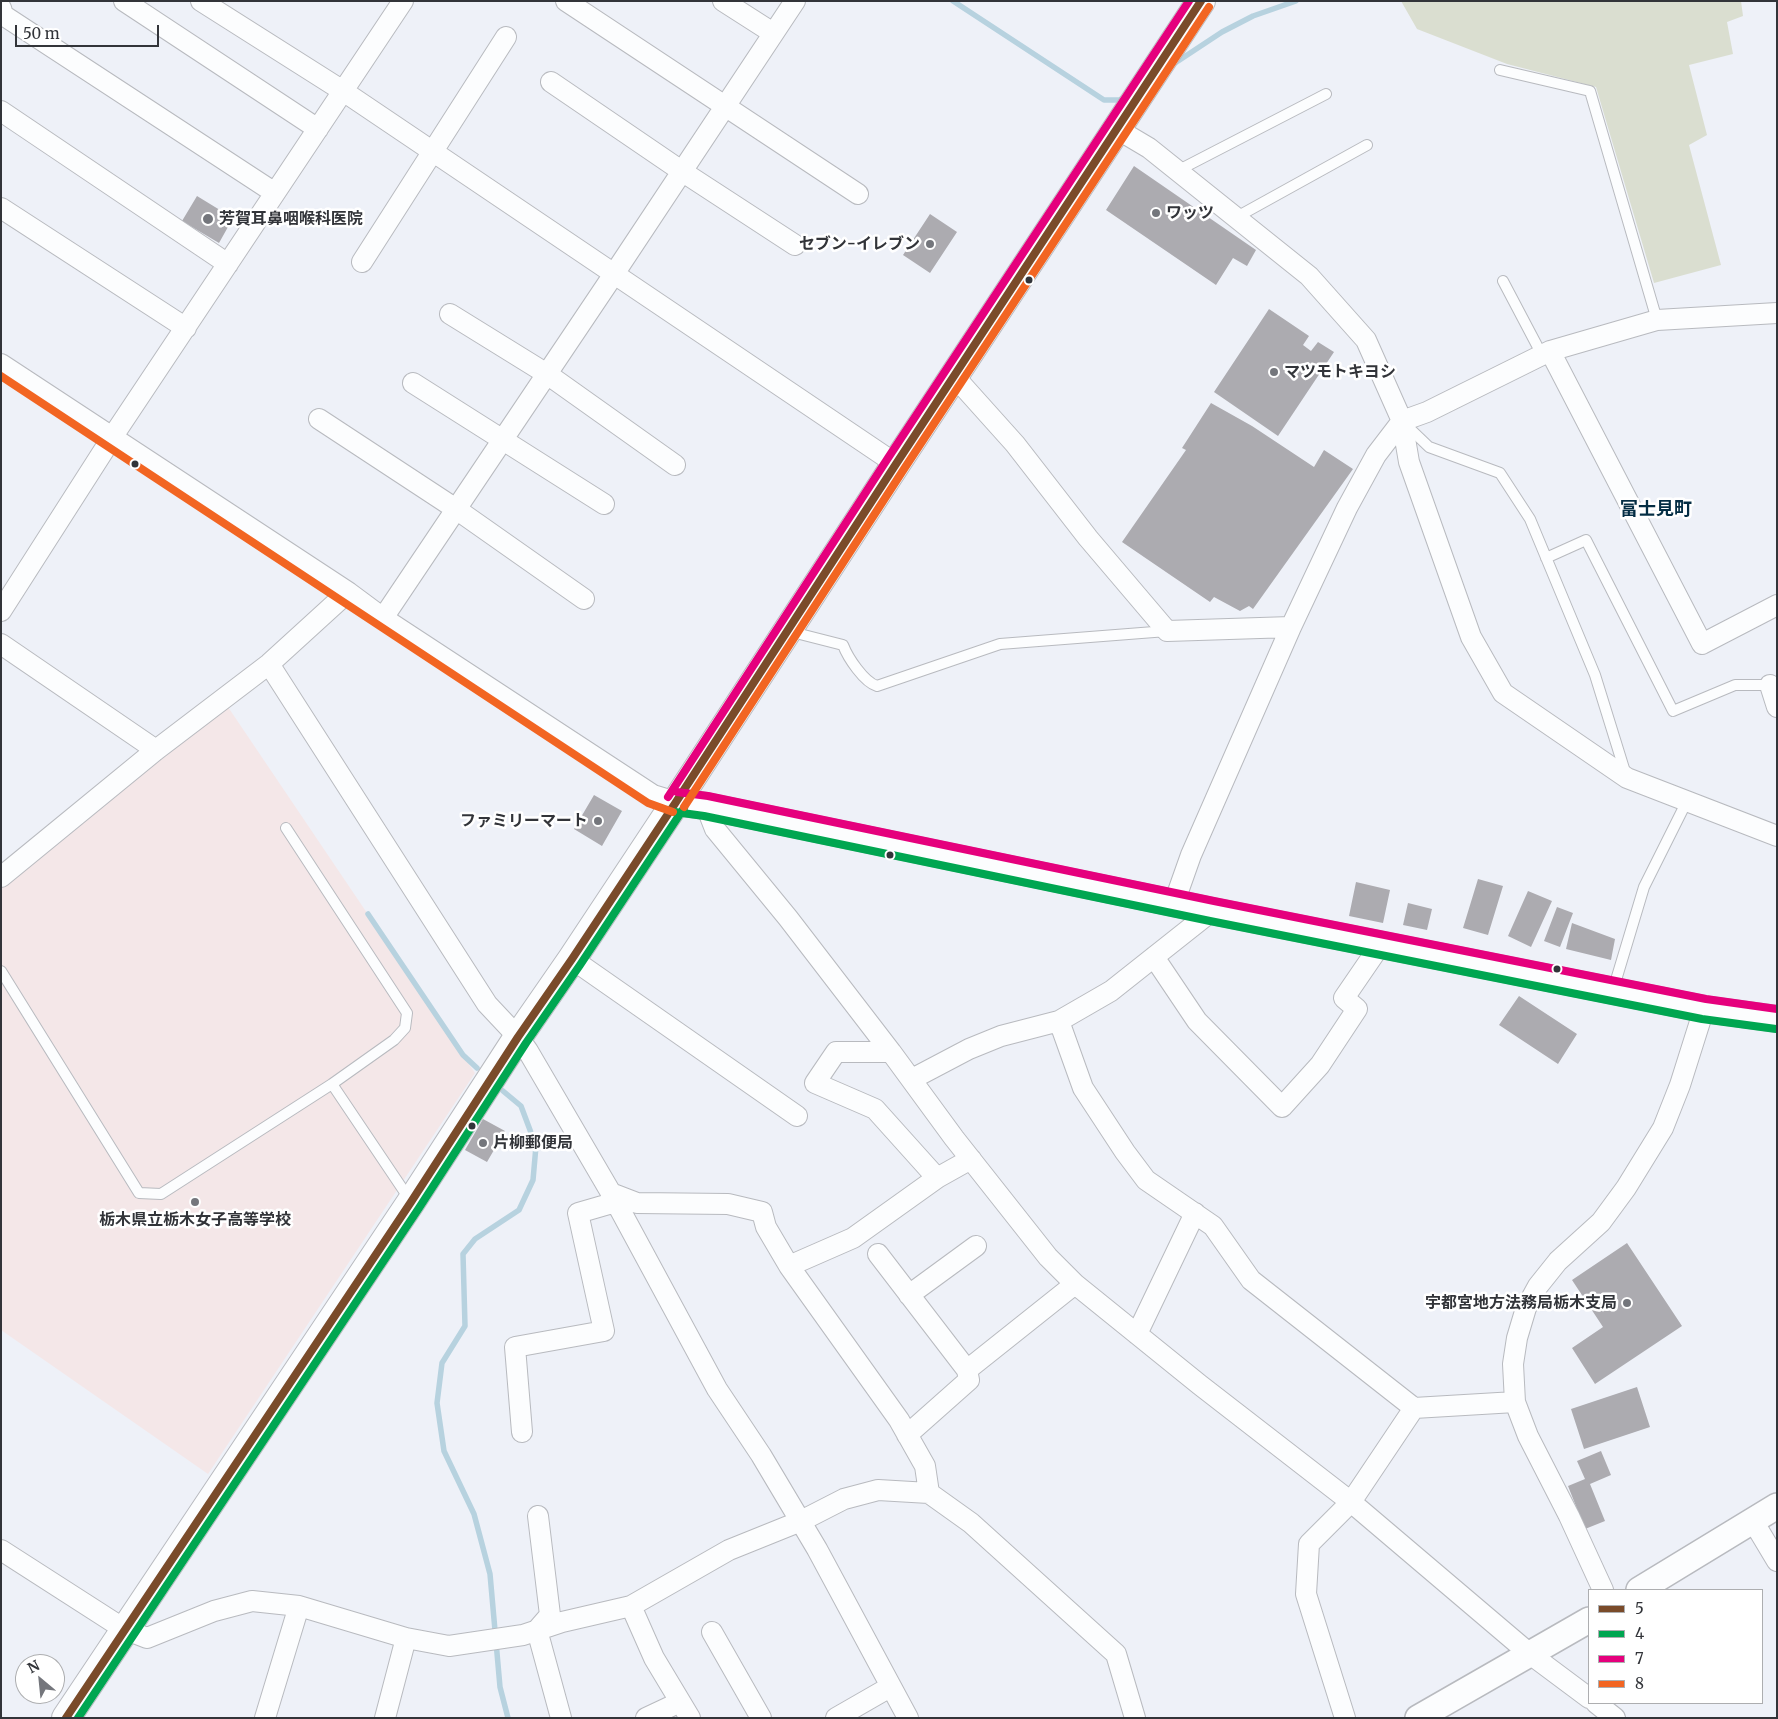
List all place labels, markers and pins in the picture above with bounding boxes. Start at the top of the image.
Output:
place label: ワッツ [1166,203,1214,223]
marker: ワッツ [1150,207,1162,219]
place label: 芳賀耳鼻咽喉科医院 [219,209,363,229]
marker: 芳賀耳鼻咽喉科医院 [201,212,215,226]
place label: セブン-イレブン [799,234,920,254]
marker: セブン-イレブン [924,238,936,250]
unlabelled marker [1024,275,1034,285]
place label: マツモトキヨシ [1284,362,1396,382]
marker: マツモトキヨシ [1268,366,1280,378]
unlabelled marker [130,459,140,469]
place label: ファミリーマート [460,811,588,831]
marker: ファミリーマート [592,815,604,827]
unlabelled marker [885,850,895,860]
unlabelled marker [1552,964,1562,974]
unlabelled marker [467,1121,477,1131]
place label: 片柳郵便局 [493,1133,573,1153]
marker: 片柳郵便局 [477,1137,489,1149]
marker: 栃木県立栃木女子高等学校 [189,1196,201,1208]
place label: 栃木県立栃木女子高等学校 [99,1210,291,1230]
place label: 宇都宮地方法務局栃木支局 [1425,1293,1617,1313]
marker: 宇都宮地方法務局栃木支局 [1621,1297,1633,1309]

